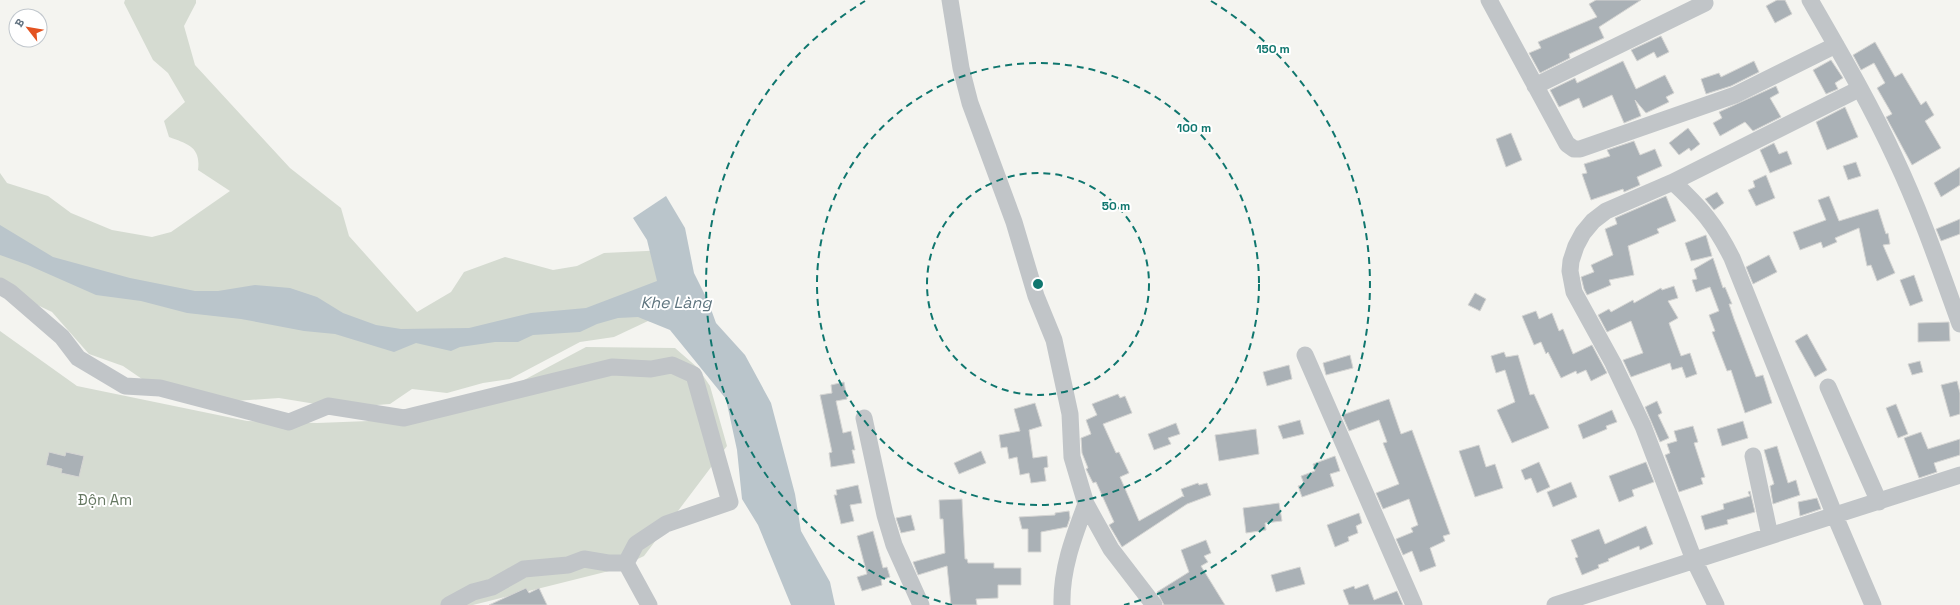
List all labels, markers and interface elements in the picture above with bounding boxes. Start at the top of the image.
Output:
north arrow [8,8,48,48]
text: B [12,16,27,30]
text: 150 m [1256,41,1290,57]
text: 100 m [1177,120,1211,136]
text: 50 m [1102,198,1130,214]
centre of rings [1031,277,1045,291]
water label: Khe Làng [640,292,712,313]
park label: Độn Am [78,490,132,509]

